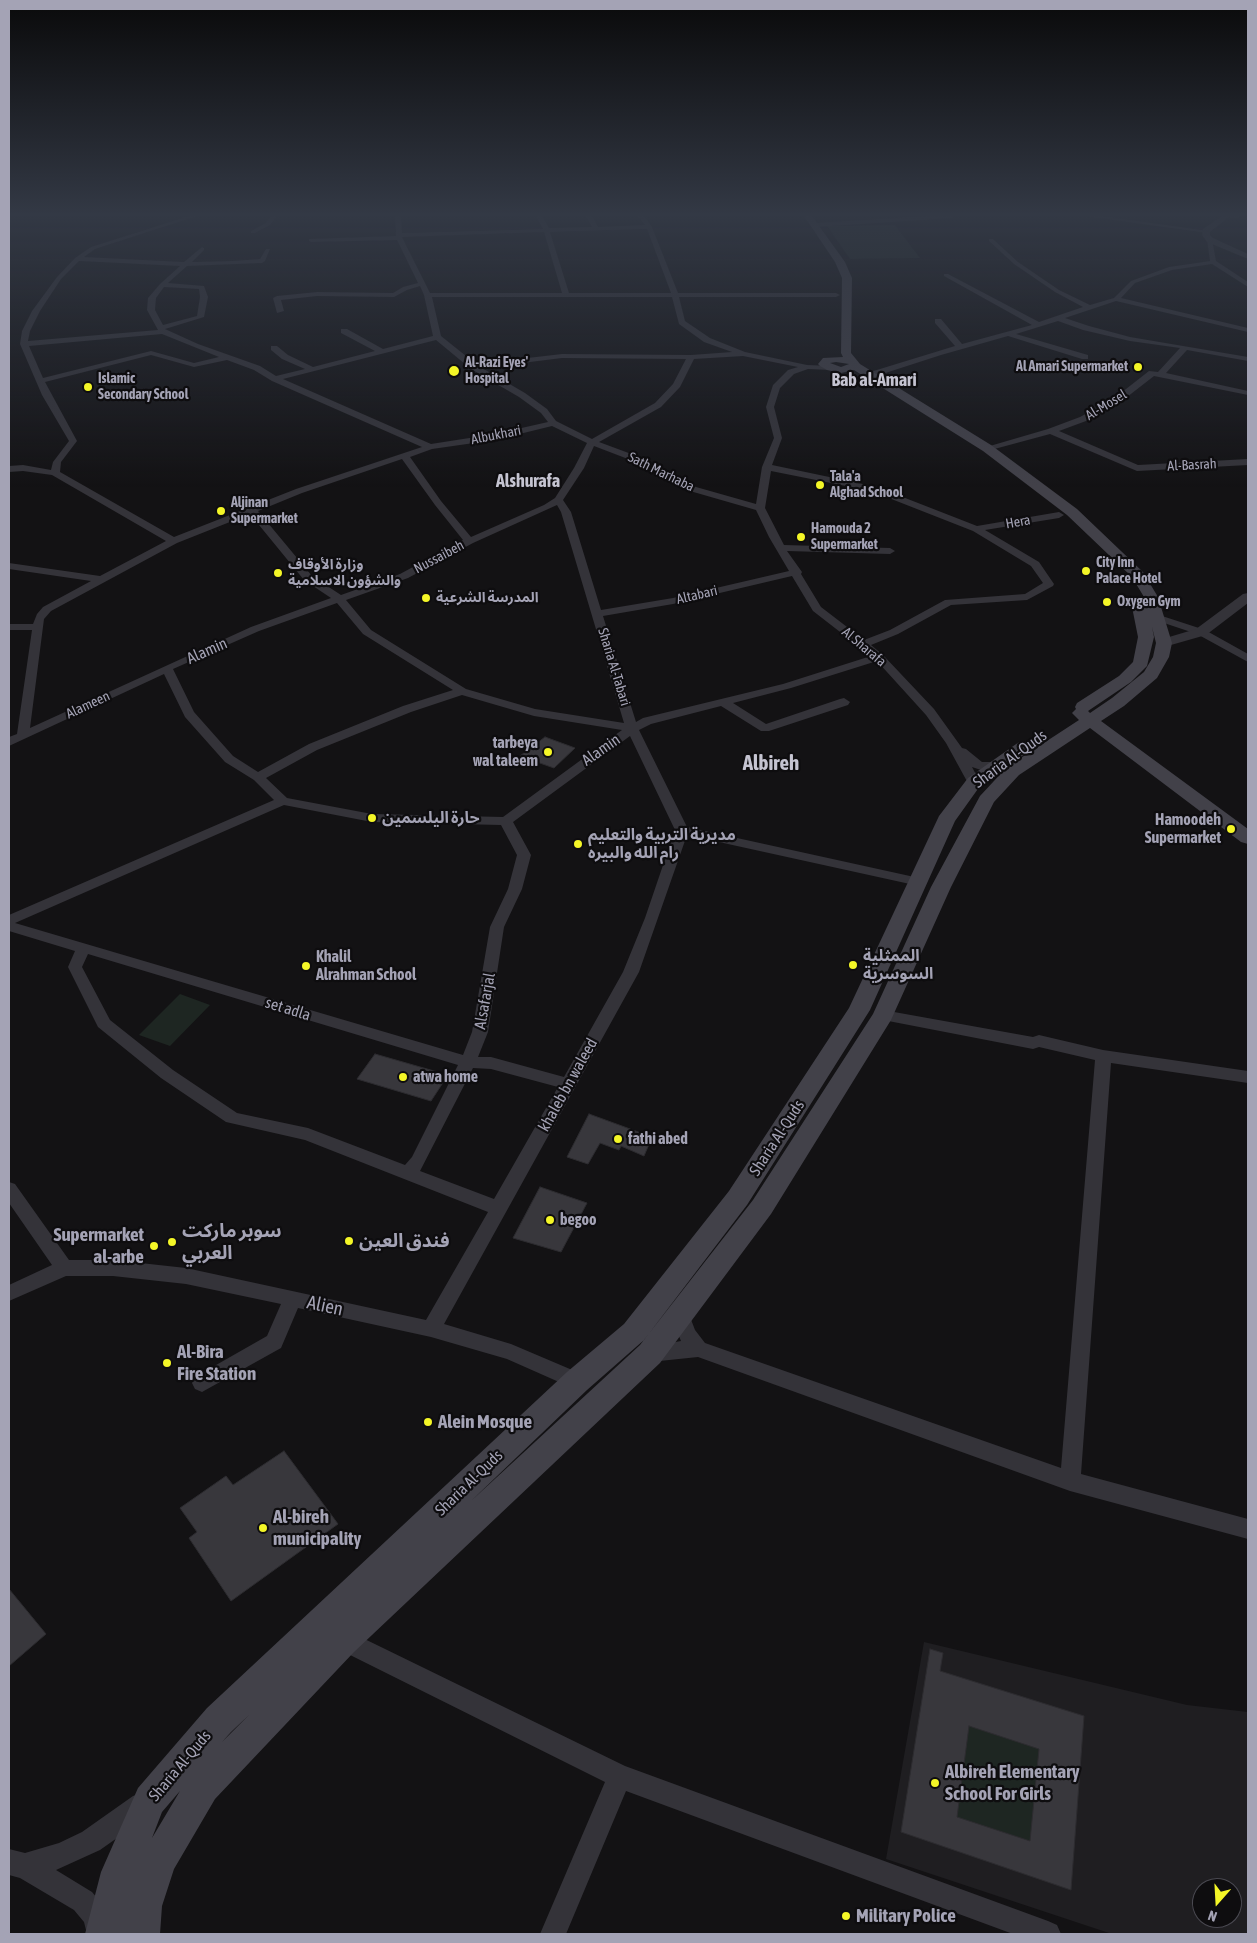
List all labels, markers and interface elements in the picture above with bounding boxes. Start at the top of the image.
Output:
place label: Al-Razi Eyes' Hospital [465,355,528,388]
place label: Al Amari Supermarket [1016,359,1128,375]
marker: Al Amari Supermarket [1132,361,1144,373]
marker: Al-Razi Eyes' Hospital [447,364,461,378]
district label: Bab al-Amari [831,369,917,391]
place label: Islamic Secondary School [98,371,188,404]
marker: Islamic Secondary School [82,381,94,393]
street label: Al-Mosel [1082,386,1130,424]
street label: Albukhari [469,422,523,448]
street label: Sath Marhaba [625,449,697,495]
street label: Al-Basrah [1167,455,1217,475]
place label: Tala'a Alghad School [830,469,903,502]
district label: Alshurafa [496,470,560,492]
marker: Tala'a Alghad School [814,479,826,491]
place label: Aljinan Supermarket [231,495,298,528]
marker: Aljinan Supermarket [215,505,227,517]
street label: Hera [1004,512,1032,532]
place label: Hamouda 2 Supermarket [811,521,878,554]
marker: Hamouda 2 Supermarket [795,531,807,543]
street label: Nussaibeh [411,537,467,577]
place label: City Inn Palace Hotel [1096,555,1161,588]
place label: وزارة الأوقاف والشؤون الاسلامية [288,557,401,590]
marker: City Inn Palace Hotel [1080,565,1092,577]
marker: وزارة الأوقاف والشؤون الاسلامية [272,567,284,579]
street label: Altabari [675,582,719,608]
place label: المدرسة الشرعية [436,590,539,606]
marker: المدرسة الشرعية [420,592,432,604]
place label: Oxygen Gym [1117,594,1181,610]
marker: Oxygen Gym [1101,596,1113,608]
street label: Al Sharafa [839,624,889,670]
street label: Sharia Al-Tabari [594,626,634,708]
street label: Alamin [184,634,230,668]
street label: Alameen [63,688,113,722]
street label: Sharia Al-Quds [969,726,1051,792]
street label: Alamin [578,730,624,770]
place label: tarbeya wal taleem [473,733,538,771]
marker: tarbeya wal taleem [542,746,554,758]
district label: Albireh [743,750,799,776]
place label: حارة اليلسمين [382,808,480,828]
place label: Hamoodeh Supermarket [1145,810,1221,848]
marker: حارة اليلسمين [366,812,378,824]
marker: Hamoodeh Supermarket [1225,823,1237,835]
place label: مديرية التربية والتعليم رام الله والبيره [588,825,736,863]
marker: مديرية التربية والتعليم رام الله والبيره [572,838,584,850]
place label: الممثلية السوسرية [863,946,933,984]
place label: Khalil Alrahman School [316,947,416,985]
marker: الممثلية السوسرية [847,959,859,971]
marker: Khalil Alrahman School [300,960,312,972]
street label: Alsafarjal [471,971,499,1031]
street label: set adla [263,993,313,1025]
street label: khaleb bn waleed [534,1035,602,1135]
place label: atwa home [413,1067,478,1087]
marker: atwa home [397,1071,409,1083]
street label: Sharia Al-Quds [745,1097,809,1179]
place label: fathi abed [628,1129,688,1149]
marker: fathi abed [612,1133,624,1145]
place label: begoo [560,1210,596,1230]
marker: begoo [544,1214,556,1226]
place label: سوبر ماركت العربي [182,1220,282,1264]
place label: Supermarket al-arbe [53,1224,144,1268]
place label: فندق العين [359,1230,450,1252]
marker: فندق العين [343,1235,355,1247]
marker: سوبر ماركت العربي [166,1236,178,1248]
marker: Supermarket al-arbe [148,1240,160,1252]
street label: Alien [305,1291,345,1321]
place label: Al-Bira Fire Station [177,1341,256,1385]
marker: Al-Bira Fire Station [161,1357,173,1369]
place label: Alein Mosque [438,1411,532,1433]
marker: Alein Mosque [422,1416,434,1428]
street label: Sharia Al-Quds [431,1446,507,1520]
place label: Al-bireh municipality [273,1506,361,1550]
marker: Al-bireh municipality [257,1522,269,1534]
street label: Sharia Al-Quds [145,1727,215,1805]
place label: Albireh Elementary School For Girls [945,1761,1080,1805]
marker: Albireh Elementary School For Girls [929,1777,941,1789]
north arrow [1192,1878,1242,1928]
place label: Military Police [856,1905,956,1927]
text: N [1206,1907,1219,1925]
marker: Military Police [840,1910,852,1922]

